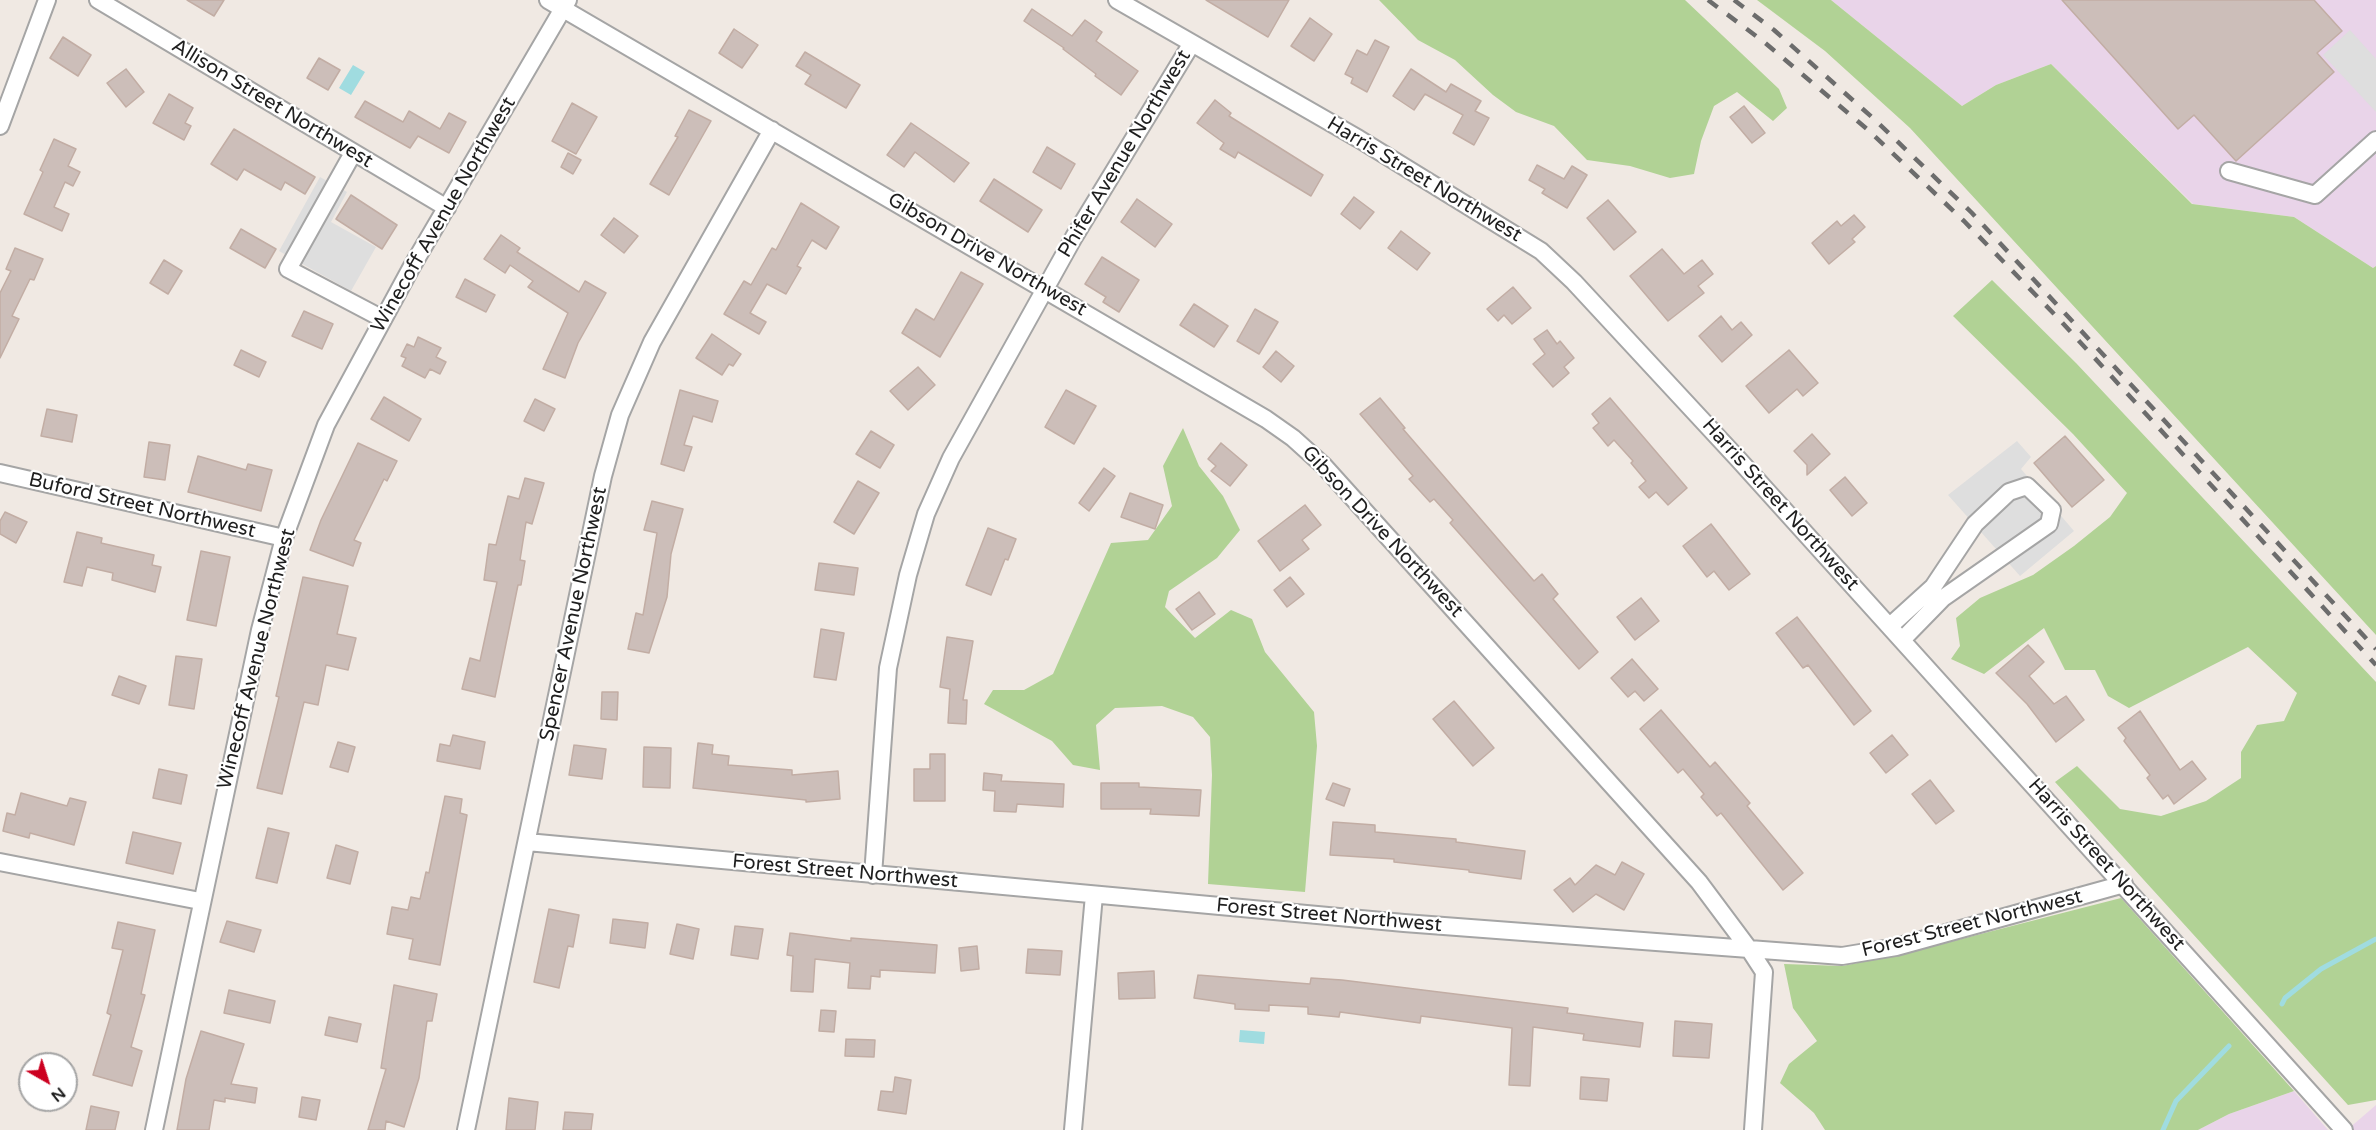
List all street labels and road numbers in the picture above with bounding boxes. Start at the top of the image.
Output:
street label: Allison Street Northwest [167,34,377,174]
street label: Phifer Avenue Northwest [1053,46,1197,262]
street label: Winecoff Avenue Northwest [367,93,521,337]
street label: Harris Street Northwest [1322,112,1526,248]
street label: Gibson Drive Northwest [883,188,1091,322]
street label: Harris Street Northwest [1696,414,1864,596]
street label: Gibson Drive Northwest [1296,441,1468,623]
street label: Buford Street Northwest [26,468,258,544]
street label: Spencer Avenue Northwest [535,485,613,743]
street label: Winecoff Avenue Northwest [213,526,301,792]
street label: Harris Street Northwest [2022,774,2190,956]
street label: Forest Street Northwest [731,850,959,894]
street label: Forest Street Northwest [1859,885,2085,963]
street label: Forest Street Northwest [1215,894,1443,938]

